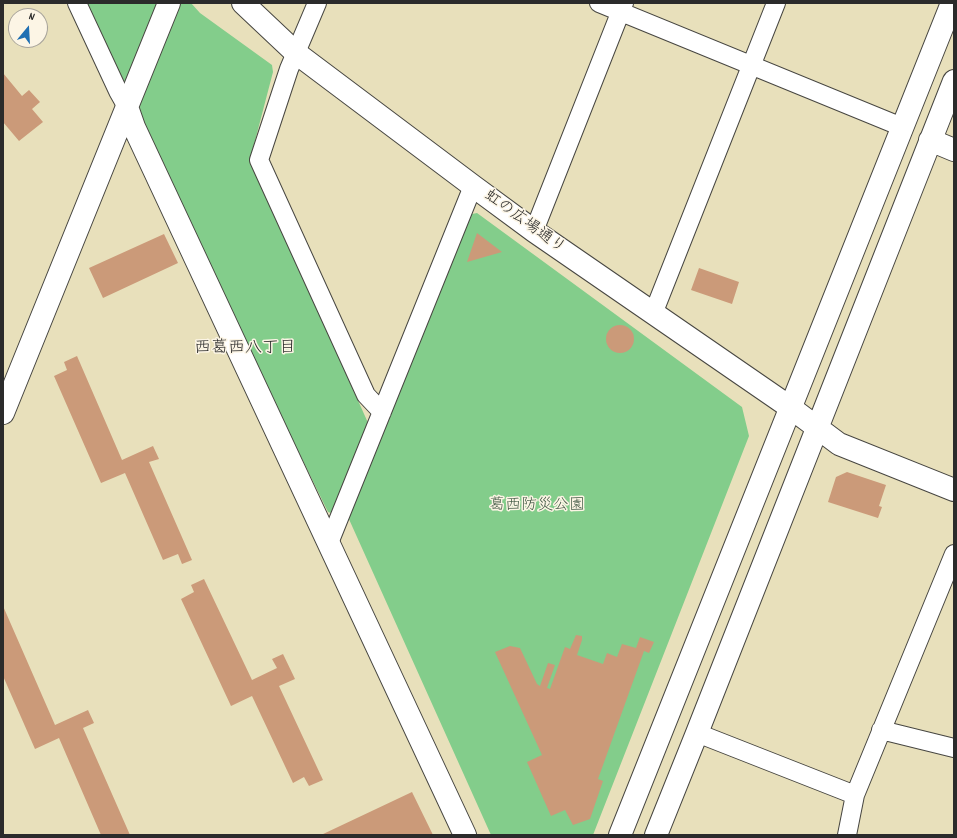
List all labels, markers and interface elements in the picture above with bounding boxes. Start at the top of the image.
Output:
north arrow [8,8,48,48]
text: N [26,9,36,26]
street label: 虹の広場通り [480,187,568,259]
district label: 西葛西八丁目 [194,340,296,360]
park label: 葛西防災公園 [489,497,585,517]

